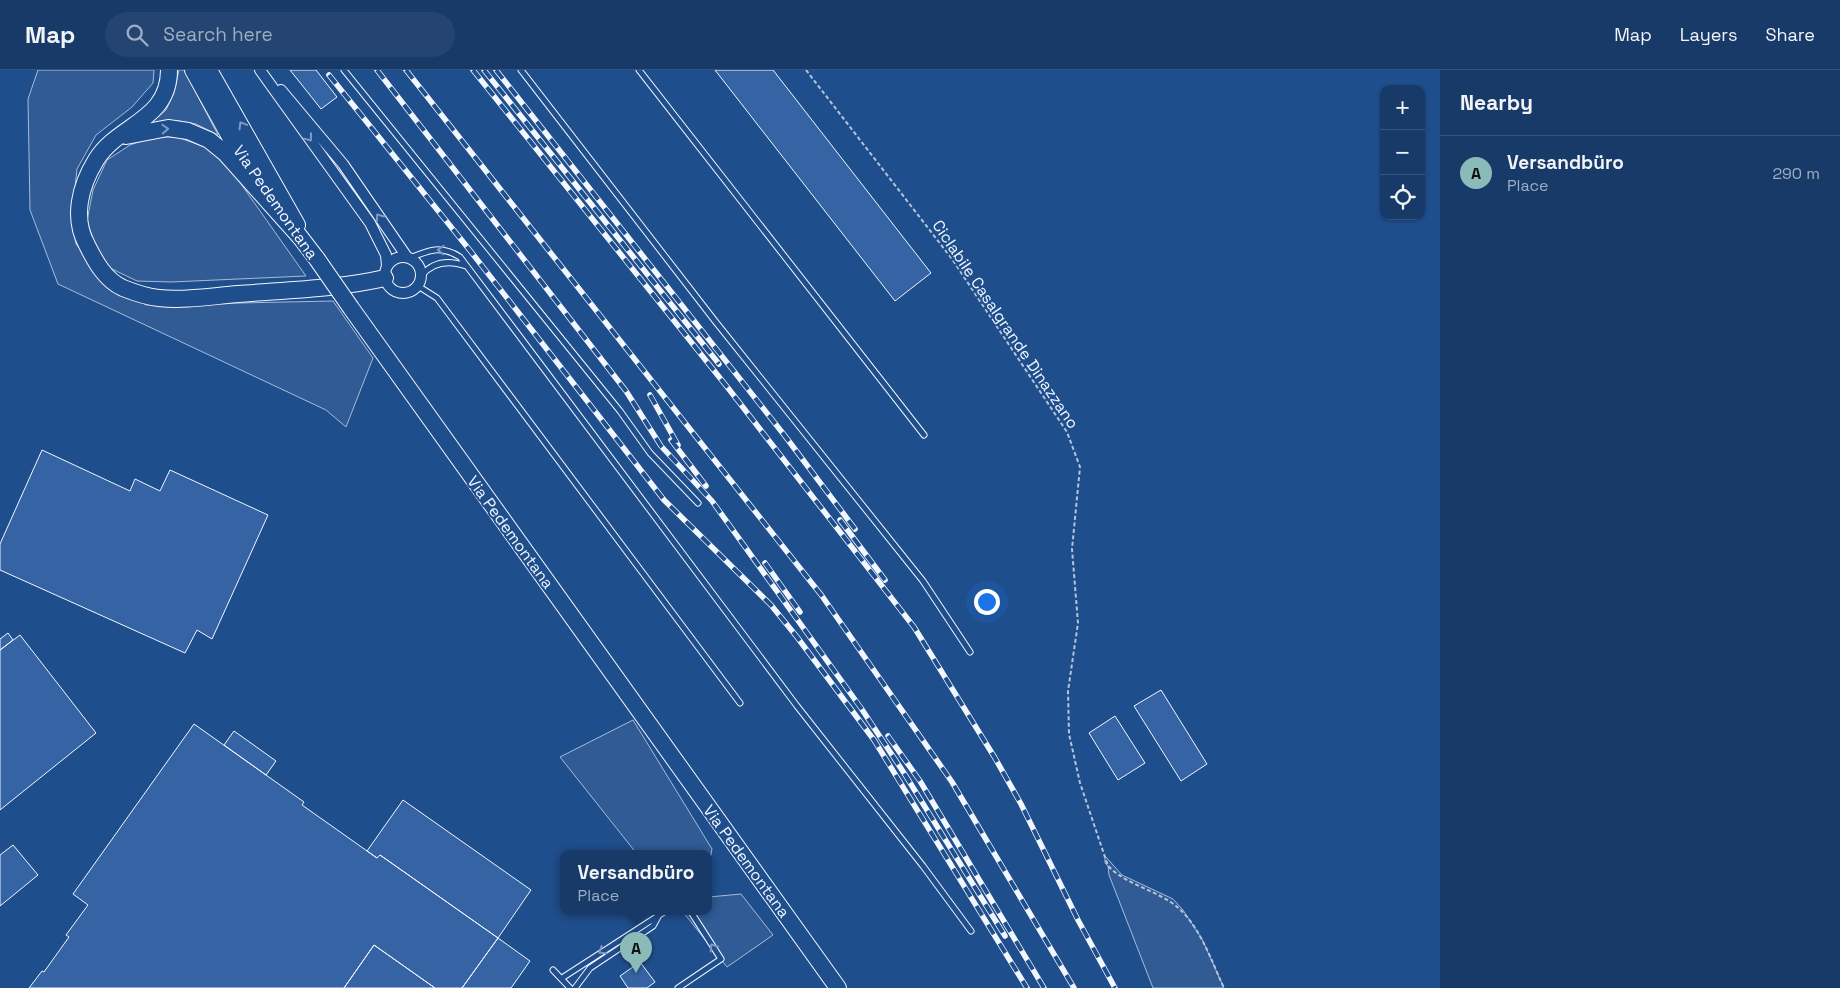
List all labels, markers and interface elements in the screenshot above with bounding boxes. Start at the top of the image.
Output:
search box [105,12,455,57]
text: Map [25,19,75,50]
icon: search [123,21,151,49]
text: Search here [163,22,273,47]
text: Map [1614,23,1652,46]
text: Layers [1680,23,1737,46]
text: Share [1765,23,1815,46]
map controls [1380,85,1425,220]
button: + [1380,85,1425,130]
text: Nearby [1460,89,1533,116]
one-way arrow [238,122,248,131]
one-way arrow [161,124,169,135]
button: − [1380,130,1425,175]
one-way arrow [303,132,312,142]
street label: Via Pedemontana [228,141,323,263]
text: Versandbüro [1507,150,1624,175]
text: A [1471,163,1481,184]
text: 290 m [1772,163,1820,184]
button: locate [1380,175,1425,220]
text: Place [1507,175,1549,196]
one-way arrow [376,213,385,222]
street label: Ciclabile Casalgrande Dinazzano [928,216,1083,433]
one-way arrow [437,245,445,256]
street label: Via Pedemontana [463,472,559,593]
your location [974,589,1000,615]
street label: Via Pedemontana [699,801,795,922]
popup [560,850,712,915]
text: Versandbüro [578,860,694,885]
text: Place [578,885,619,906]
pin: A [620,932,652,973]
one-way arrow [710,943,720,952]
one-way arrow [599,945,608,954]

